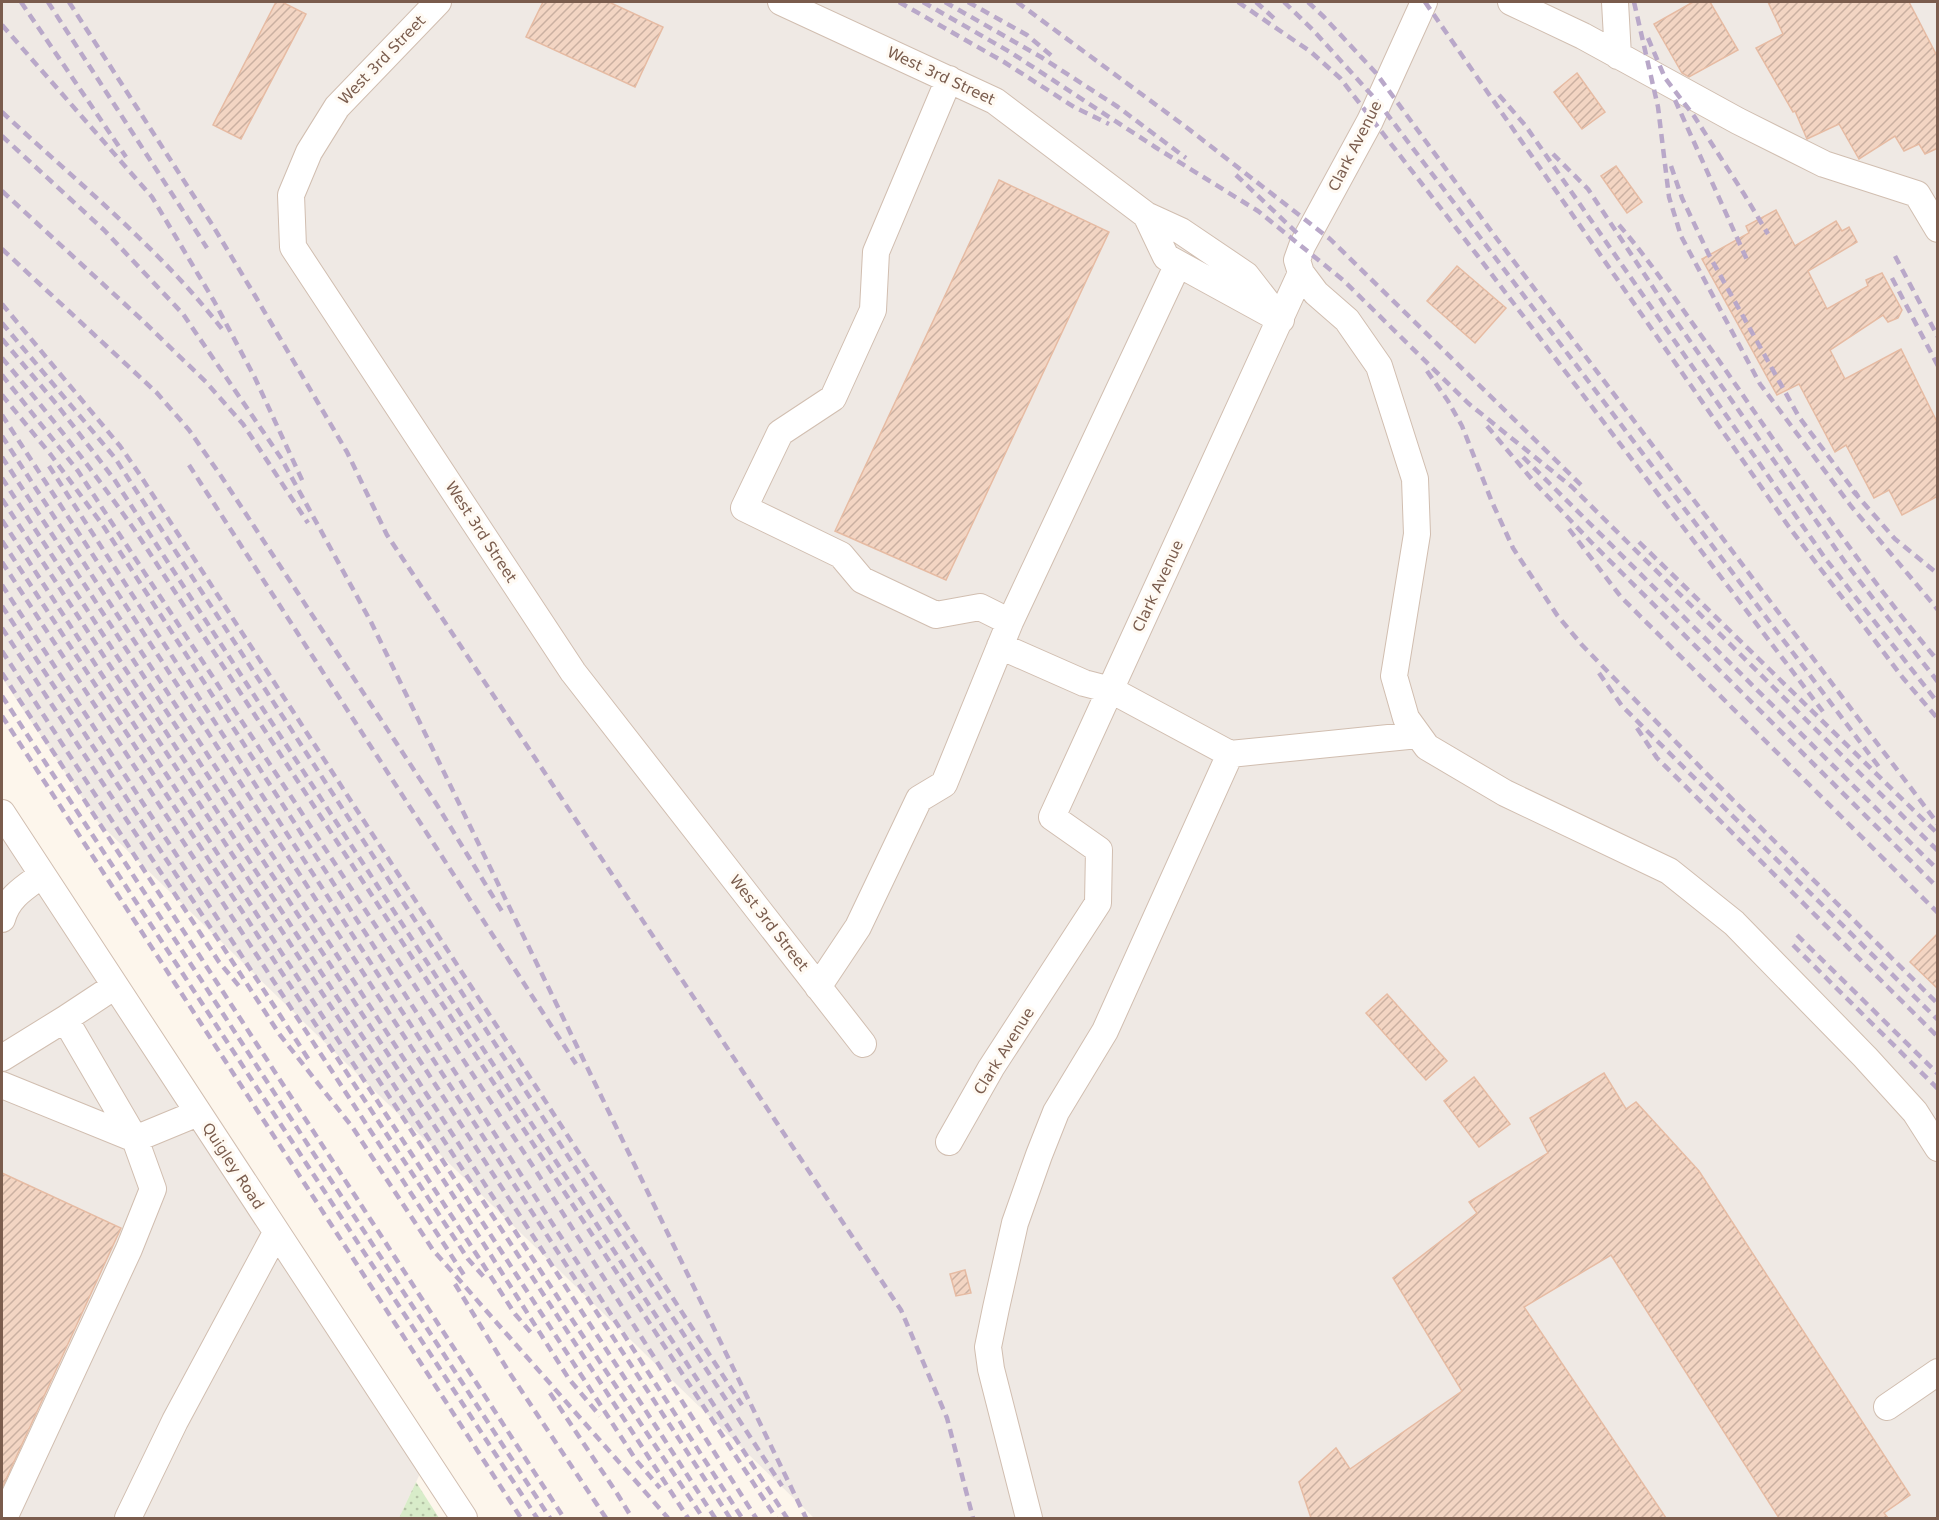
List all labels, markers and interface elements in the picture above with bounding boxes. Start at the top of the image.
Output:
street label: West 3rd Street [335,12,429,108]
street label: West 3rd Street [884,43,998,109]
street label: Clark Avenue [1324,98,1386,194]
street label: West 3rd Street [442,478,520,586]
street label: Clark Avenue [1129,537,1187,635]
street label: West 3rd Street [726,871,812,975]
street label: Clark Avenue [970,1004,1038,1098]
street label: Quigley Road [198,1119,268,1213]

